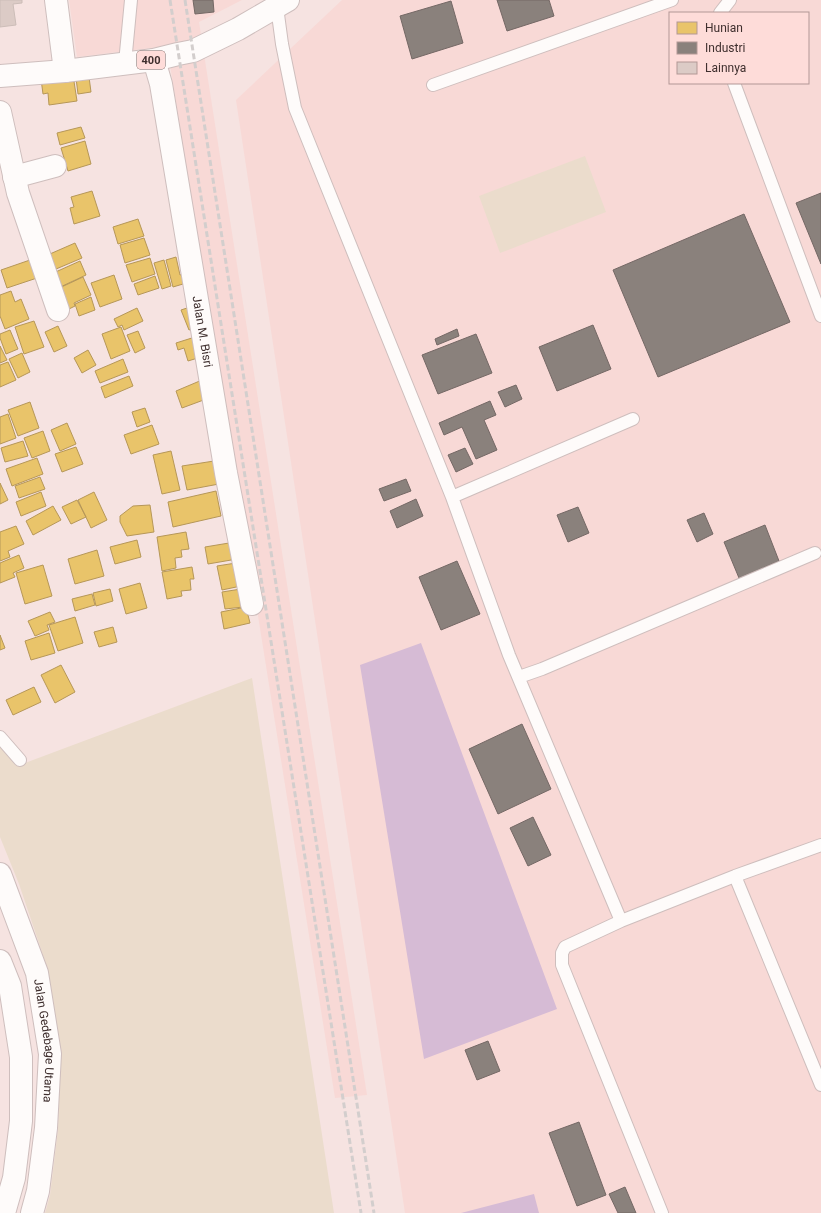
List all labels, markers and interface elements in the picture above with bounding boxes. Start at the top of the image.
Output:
legend [669,12,809,84]
text: Hunian [705,21,743,35]
text: Industri [705,41,745,55]
road number: 400 [137,51,165,69]
text: Lainnya [705,61,746,75]
street label: Jalan M. Bisri [189,295,215,369]
street label: Jalan Gedebage Utama [31,978,57,1103]

